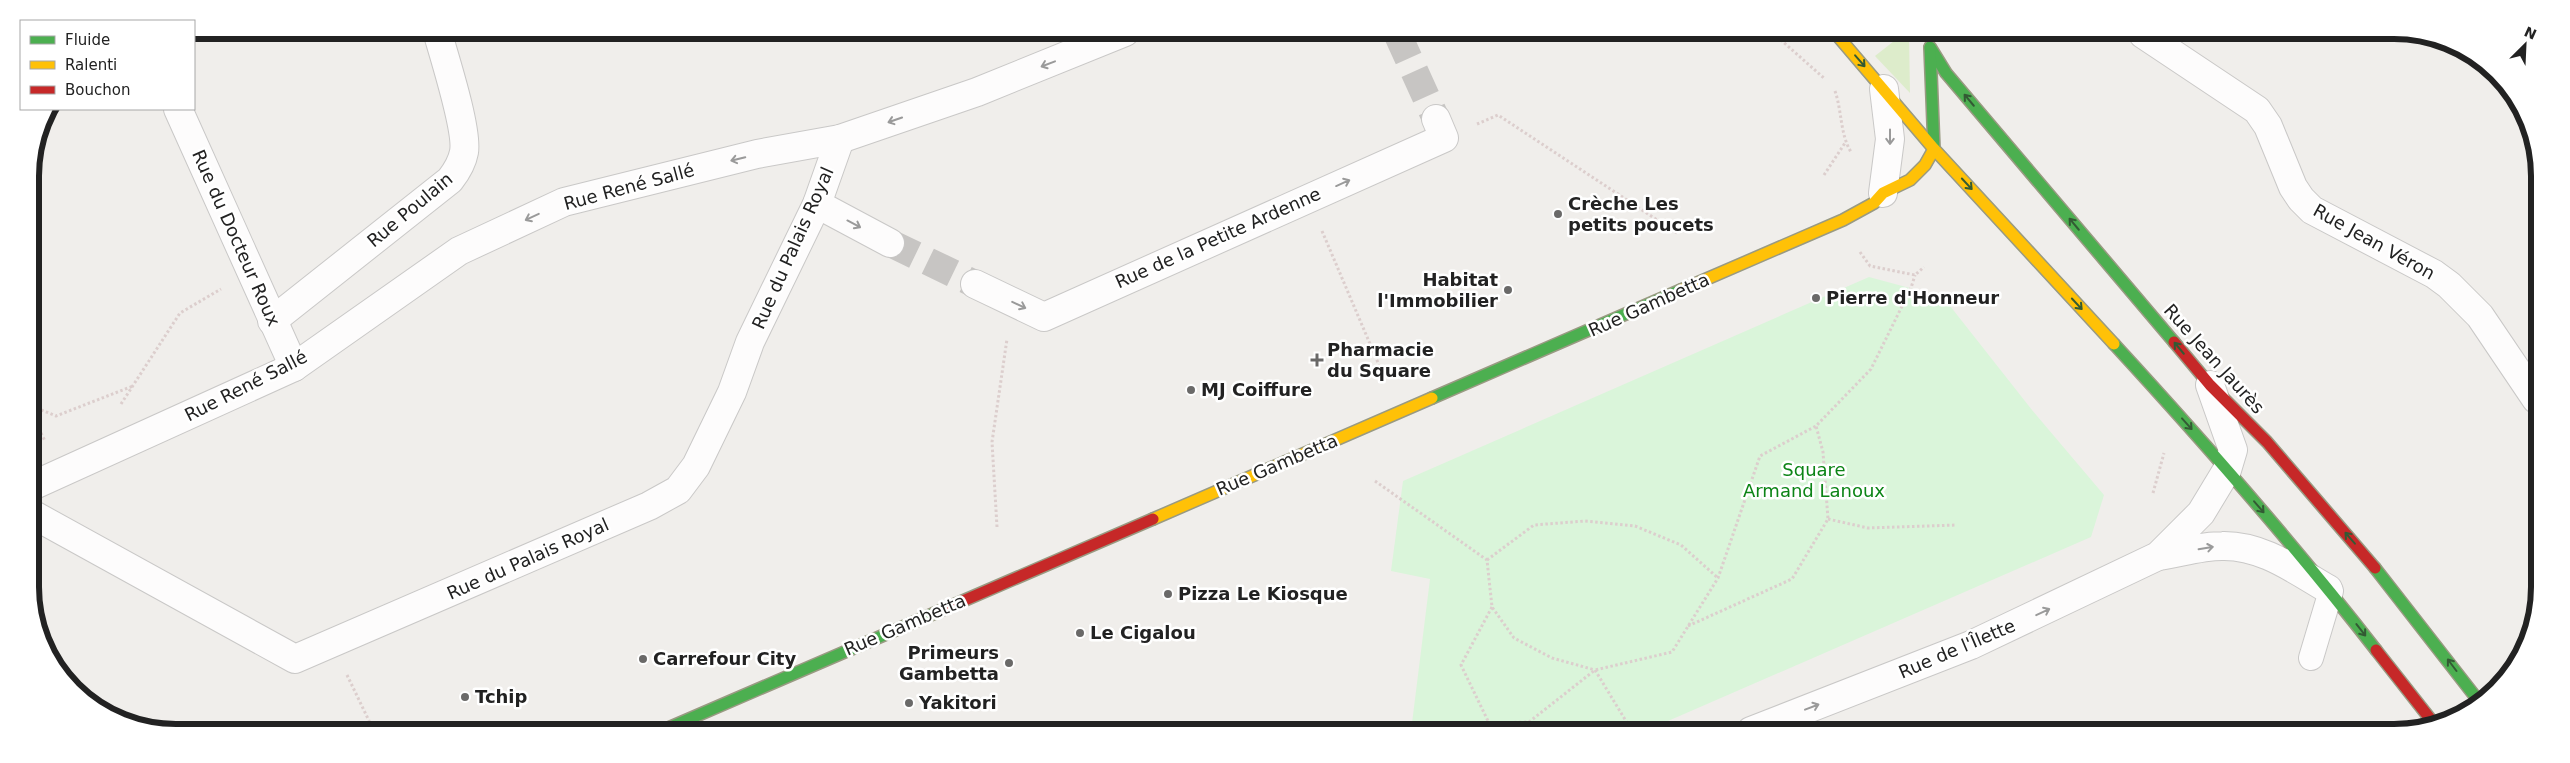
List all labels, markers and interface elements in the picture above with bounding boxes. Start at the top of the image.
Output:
legend [20,20,195,110]
north arrow [2500,20,2550,70]
text: N [2522,23,2539,43]
text: Fluide [65,31,110,49]
one-way arrow [1854,55,1866,68]
text: Ralenti [65,56,117,74]
one-way arrow [1041,60,1056,69]
text: Bouchon [65,81,130,99]
one-way arrow [1963,93,1975,106]
one-way arrow [888,116,904,125]
one-way arrow [1885,129,1895,145]
street label: Rue du Docteur Roux [188,146,285,329]
one-way arrow [731,155,747,164]
street label: Rue René Sallé [561,159,697,214]
street label: Rue du Palais Royal [747,164,838,332]
street label: Rue Poulain [363,168,457,251]
one-way arrow [1335,177,1350,187]
one-way arrow [1961,178,1973,191]
street label: Rue de la Petite Ardenne [1112,183,1324,292]
place label: Crèche Les petits poucets [1568,193,1714,235]
street label: Rue Jean Véron [2310,199,2439,284]
marker: Crèche Les petits poucets [1552,208,1564,220]
one-way arrow [525,213,540,222]
one-way arrow [2068,217,2080,230]
one-way arrow [846,219,860,229]
place label: Habitat l'Immobilier [1377,269,1498,311]
street label: Rue Gambetta [1585,269,1712,341]
marker: Habitat l'Immobilier [1502,284,1514,296]
place label: Pierre d'Honneur [1826,287,1999,308]
marker: Pierre d'Honneur [1810,292,1822,304]
one-way arrow [2072,297,2083,310]
one-way arrow [1011,300,1026,310]
street label: Rue Jean Jaurès [2160,300,2269,418]
place label: Pharmacie du Square [1327,339,1434,381]
one-way arrow [2173,342,2184,355]
street label: Rue René Sallé [181,346,310,425]
marker: Pharmacie du Square [1311,354,1323,366]
place label: MJ Coiffure [1201,379,1312,400]
marker: MJ Coiffure [1185,384,1197,396]
one-way arrow [2181,417,2193,430]
street label: Rue Gambetta [1213,429,1341,500]
park label: Square Armand Lanoux [1743,459,1885,501]
one-way arrow [2253,501,2265,514]
street label: Rue du Palais Royal [444,513,612,604]
one-way arrow [2344,532,2356,545]
one-way arrow [2198,543,2214,553]
place label: Pizza Le Kiosque [1178,583,1348,604]
marker: Pizza Le Kiosque [1162,588,1174,600]
street label: Rue Gambetta [841,589,969,660]
one-way arrow [2035,606,2050,616]
street label: Rue de l'Îlette [1895,615,2018,683]
place label: Le Cigalou [1090,622,1196,643]
one-way arrow [2356,623,2366,637]
marker: Le Cigalou [1074,627,1086,639]
place label: Primeurs Gambetta [899,642,999,684]
place label: Carrefour City [653,648,796,669]
marker: Carrefour City [637,653,649,665]
marker: Primeurs Gambetta [1003,657,1015,669]
one-way arrow [2446,659,2457,672]
place label: Tchip [475,686,528,707]
marker: Tchip [459,691,471,703]
place label: Yakitori [918,692,997,713]
marker: Yakitori [903,697,915,709]
one-way arrow [1804,702,1819,711]

